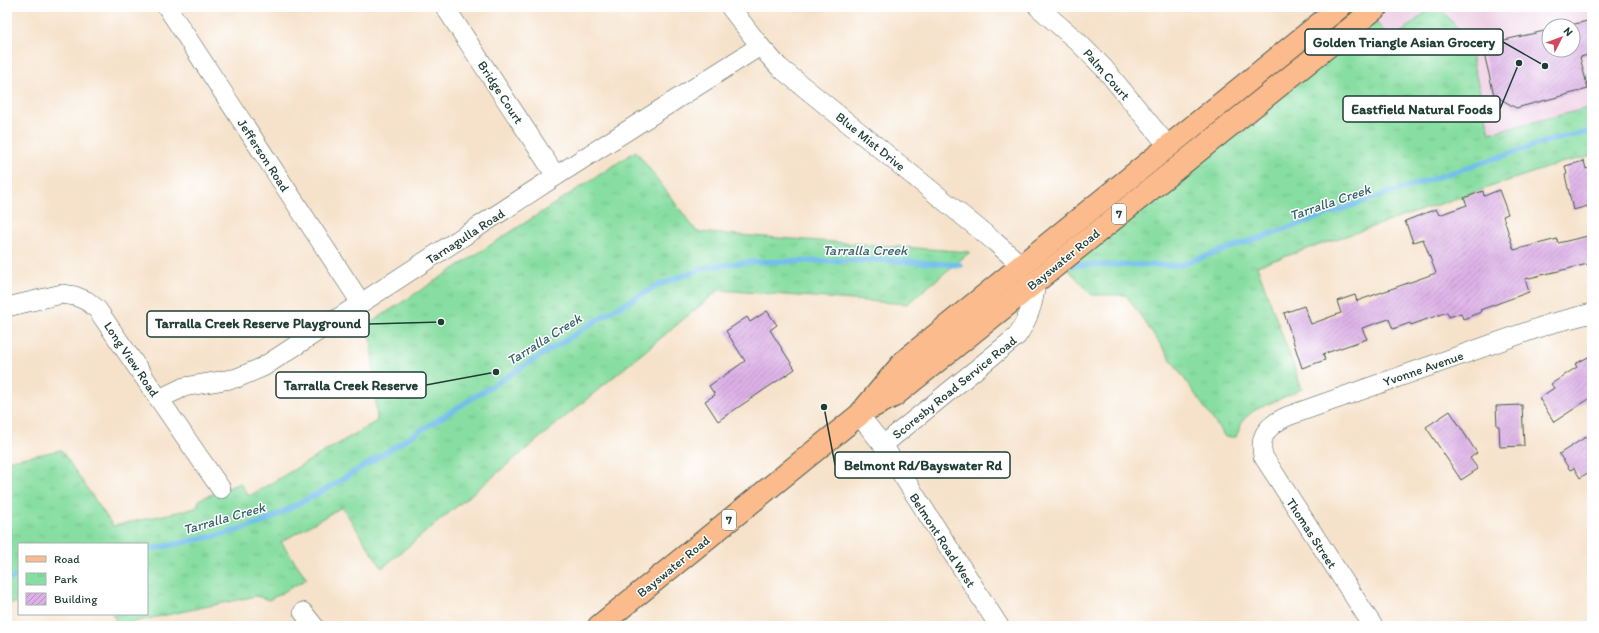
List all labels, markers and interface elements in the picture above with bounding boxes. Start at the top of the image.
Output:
north arrow [1541,18,1581,58]
text: N [1561,25,1575,39]
callout: Golden Triangle Asian Grocery [1305,29,1503,55]
text: Golden Triangle Asian Grocery [1313,34,1496,51]
street label: Palm Court [1080,46,1133,103]
street label: Bridge Court [475,58,526,127]
callout: Eastfield Natural Foods [1343,96,1500,122]
text: Eastfield Natural Foods [1351,101,1493,118]
street label: Blue Mist Drive [833,109,908,174]
street label: Jefferson Road [234,116,293,195]
water label: Tarralla Creek [1287,180,1374,224]
road number: 7 [1112,204,1126,224]
street label: Tarnagulla Road [423,205,507,267]
street label: Bayswater Road [1024,226,1103,293]
water label: Tarralla Creek [823,242,908,259]
water label: Tarralla Creek [504,309,585,369]
callout: Tarralla Creek Reserve Playground [147,311,369,337]
text: Tarralla Creek Reserve Playground [154,315,361,332]
street label: Long View Road [101,319,162,400]
street label: Scoresby Road Service Road [889,333,1019,442]
street label: Yvonne Avenue [1381,348,1465,389]
callout: Tarralla Creek Reserve [276,372,426,398]
text: Tarralla Creek Reserve [283,377,419,394]
callout: Belmont Rd/Bayswater Rd [835,452,1010,478]
text: Belmont Rd/Bayswater Rd [844,457,1002,474]
street label: Belmont Road West [906,490,979,590]
street label: Thomas Street [1283,495,1340,571]
water label: Tarralla Creek [181,498,268,538]
road number: 7 [722,510,736,530]
street label: Bayswater Road [634,533,713,600]
legend [18,543,148,615]
text: Road [54,552,80,566]
text: Park [54,572,78,586]
text: Building [54,592,98,606]

